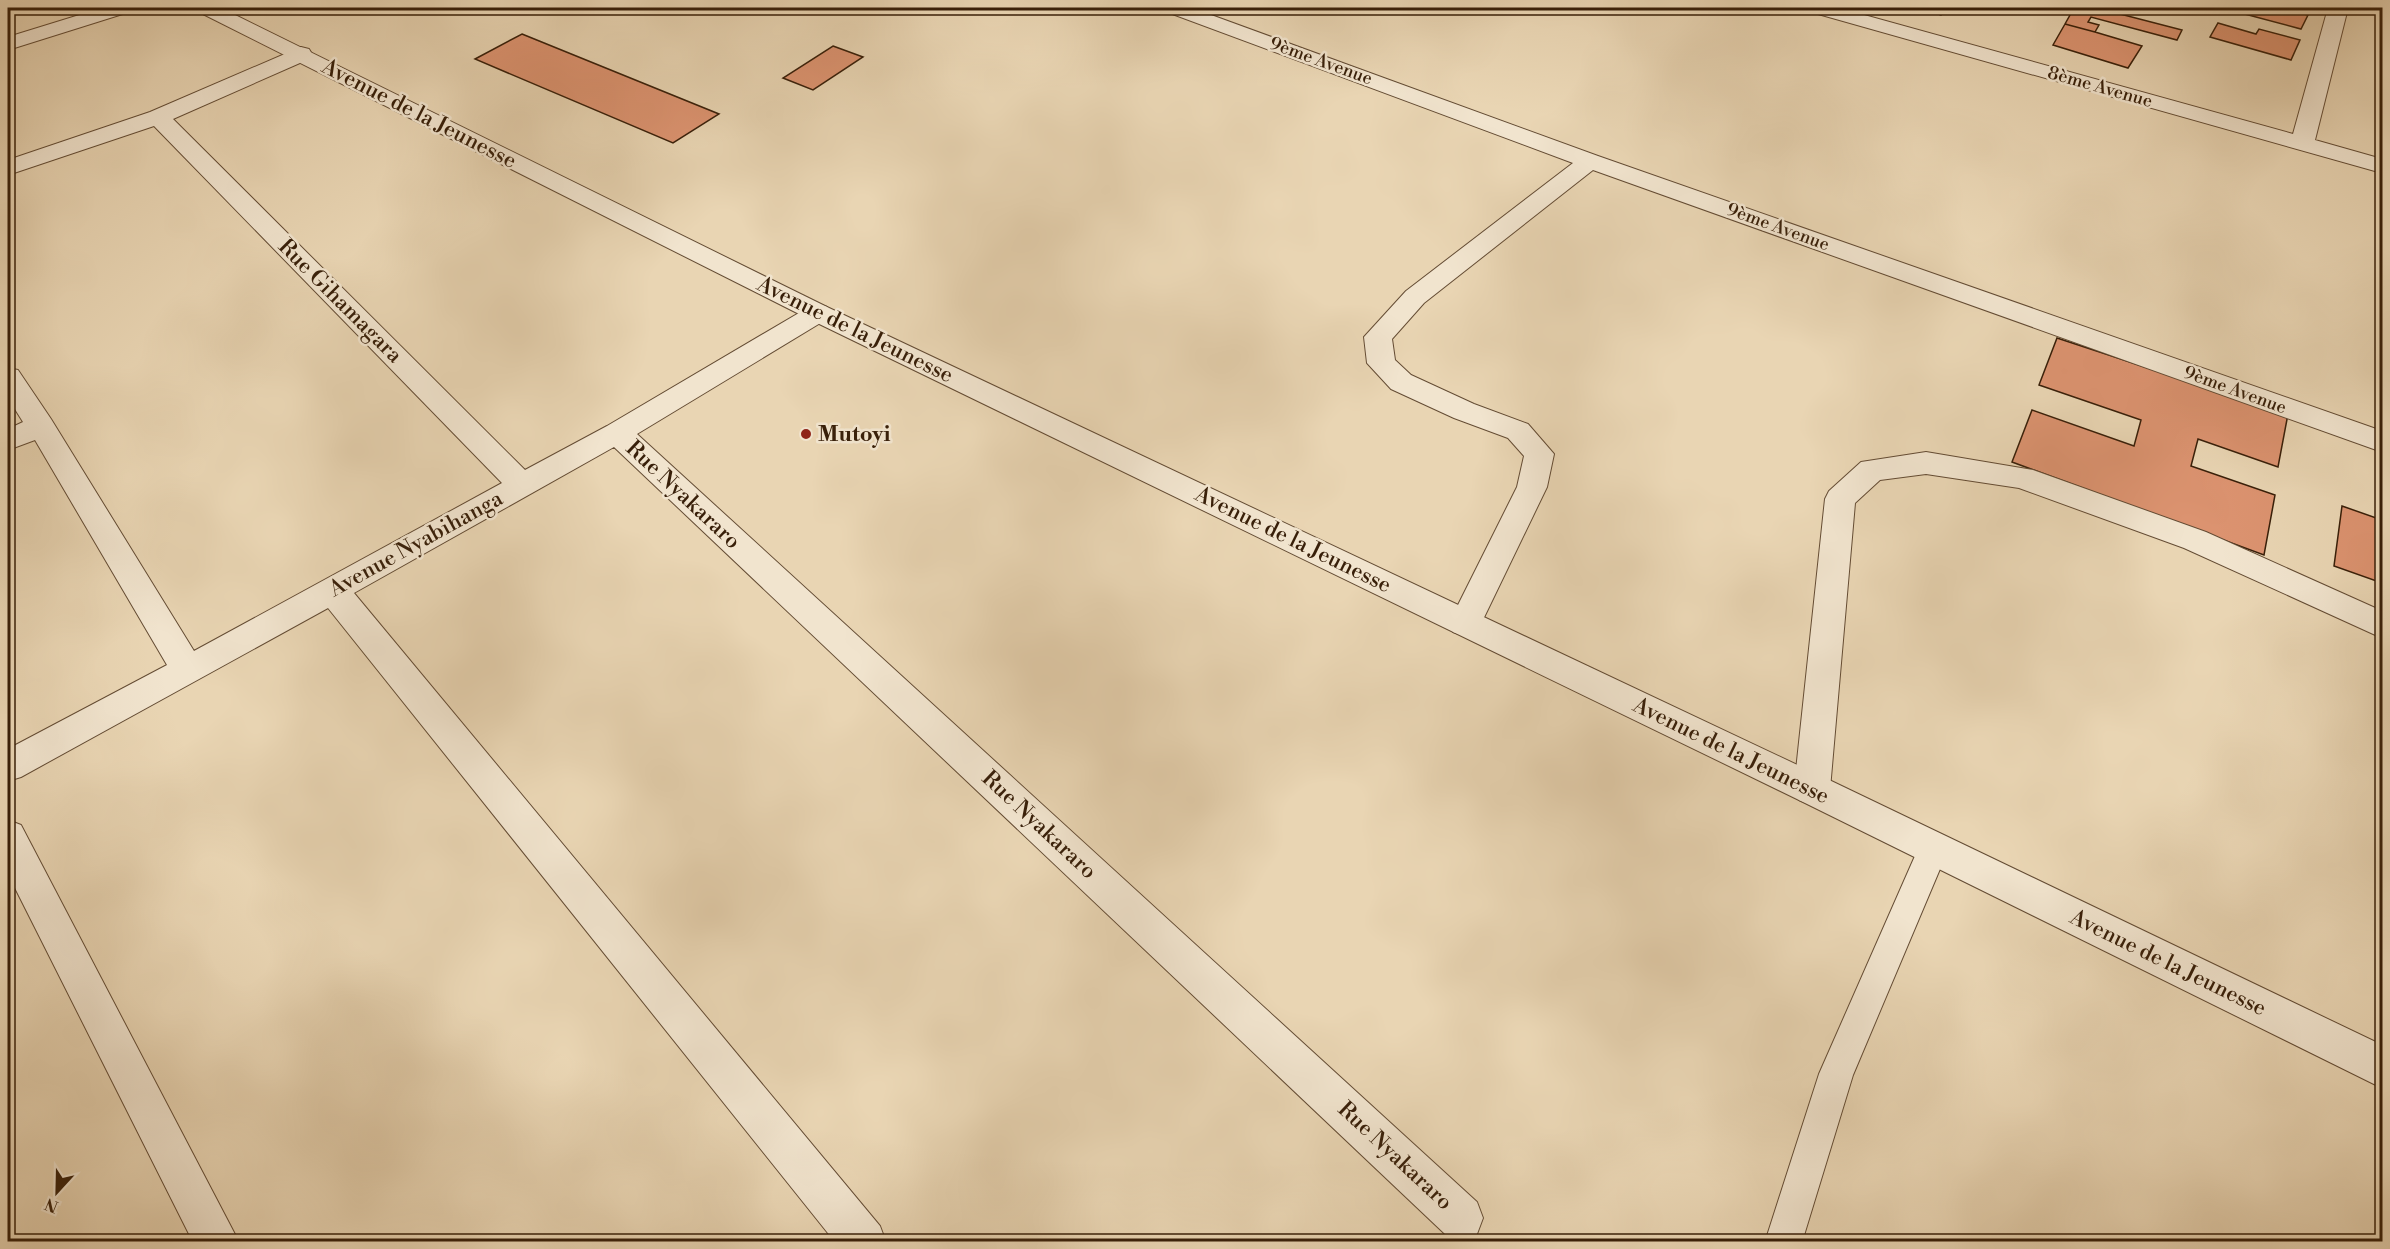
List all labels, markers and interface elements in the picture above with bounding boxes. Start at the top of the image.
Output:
street label: 9ème Avenue [1266,32,1376,90]
street label: Avenue de la Jeunesse [316,53,521,175]
street label: 8ème Avenue [2045,61,2155,113]
street label: 9ème Avenue [1723,198,1833,256]
street label: Rue Gihamagara [272,233,408,369]
street label: Avenue de la Jeunesse [752,270,958,389]
street label: 9ème Avenue [2180,361,2290,419]
place label: Mutoyi [818,421,890,448]
marker: Mutoyi [799,427,813,441]
street label: Rue Nyakararo [620,435,746,555]
street label: Avenue de la Jeunesse [1190,480,1396,599]
street label: Avenue Nyabihanga [323,485,508,604]
street label: Avenue de la Jeunesse [1628,691,1834,810]
street label: Rue Nyakararo [976,765,1102,885]
street label: Avenue de la Jeunesse [2065,903,2271,1022]
street label: Rue Nyakararo [1332,1096,1458,1216]
north arrow [27,1162,87,1222]
text: N [42,1193,61,1217]

